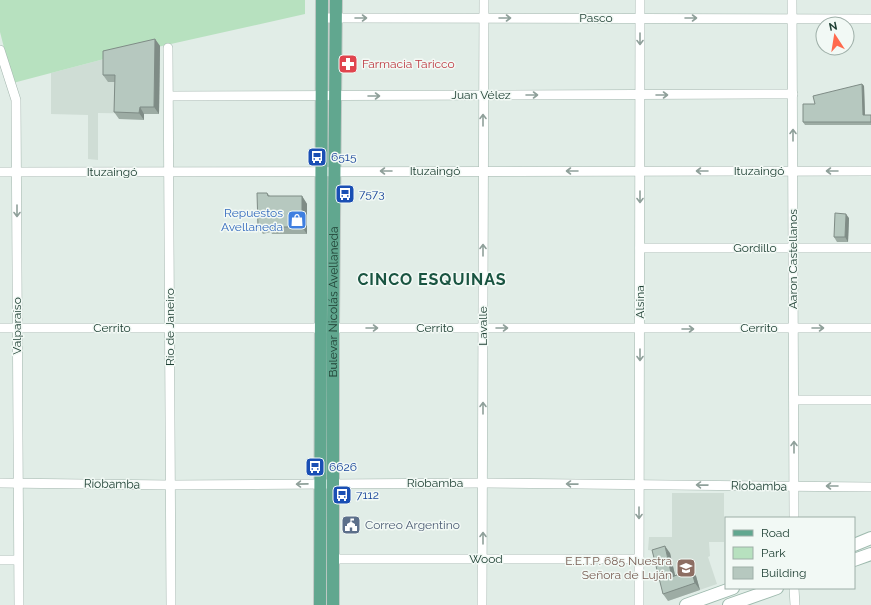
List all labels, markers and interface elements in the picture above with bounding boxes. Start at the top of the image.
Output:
street label: Pasco [579,11,613,25]
one-way arrow [354,14,367,22]
one-way arrow [498,14,511,22]
one-way arrow [684,14,697,22]
north arrow [815,16,855,56]
text: N [828,19,838,34]
one-way arrow [636,32,644,45]
pharmacy icon: Farmacia Taricco [337,53,359,75]
place label: Farmacia Taricco [362,57,455,71]
street label: Juan Vélez [451,88,511,102]
one-way arrow [525,91,538,99]
one-way arrow [655,91,668,99]
one-way arrow [367,92,380,100]
one-way arrow [479,114,487,127]
one-way arrow [789,129,797,142]
bus stop icon: 6515 [306,146,328,168]
place label: 6515 [331,150,357,164]
street label: Ituzaingó [410,164,460,178]
street label: Ituzaingó [734,164,784,178]
street label: Ituzaingó [87,165,137,179]
one-way arrow [380,167,393,175]
one-way arrow [566,167,579,175]
one-way arrow [696,167,709,175]
one-way arrow [826,167,839,175]
bus stop icon: 7573 [334,183,356,205]
place label: 7573 [359,187,385,201]
one-way arrow [636,190,644,203]
one-way arrow [13,204,21,217]
place label: Repuestos Avellaneda [221,206,283,234]
shop icon: Repuestos Avellaneda [286,209,308,231]
street label: Aaron Castellanos [786,209,800,309]
street label: Bulevar Nicolás Avellaneda [326,226,341,378]
street label: Gordillo [733,241,777,255]
one-way arrow [479,244,487,257]
district label: CINCO ESQUINAS [357,270,507,289]
street label: Alsina [633,285,647,319]
street label: Río de Janeiro [163,288,177,366]
street label: Valparaíso [10,297,24,355]
street label: Lavalle [476,306,490,346]
street label: Cerrito [93,321,131,335]
street label: Cerrito [416,321,454,335]
street label: Cerrito [740,321,778,335]
one-way arrow [365,324,378,332]
one-way arrow [495,324,508,332]
one-way arrow [811,324,824,332]
one-way arrow [681,325,694,333]
one-way arrow [636,348,644,361]
one-way arrow [479,402,487,415]
one-way arrow [790,441,798,454]
bus stop icon: 6626 [304,456,326,478]
place label: 6626 [329,460,357,474]
street label: Riobamba [407,476,463,490]
street label: Riobamba [84,477,140,491]
street label: Riobamba [731,479,787,493]
one-way arrow [296,480,309,488]
one-way arrow [566,480,579,488]
one-way arrow [696,481,709,489]
one-way arrow [826,482,839,490]
bus stop icon: 7112 [331,484,353,506]
place label: 7112 [356,488,379,502]
one-way arrow [635,506,643,519]
public building icon: Correo Argentino [340,514,362,536]
legend [725,517,855,589]
place label: Correo Argentino [365,518,460,532]
text: Road [761,526,790,540]
one-way arrow [479,532,487,545]
text: Park [761,546,786,560]
street label: Wood [469,552,503,566]
place label: E.E.T.P. 685 Nuestra Señora de Luján [565,554,672,582]
school or university icon: E.E.T.P. 685 Nuestra Señora de Luján [675,557,697,579]
text: Building [761,566,807,580]

